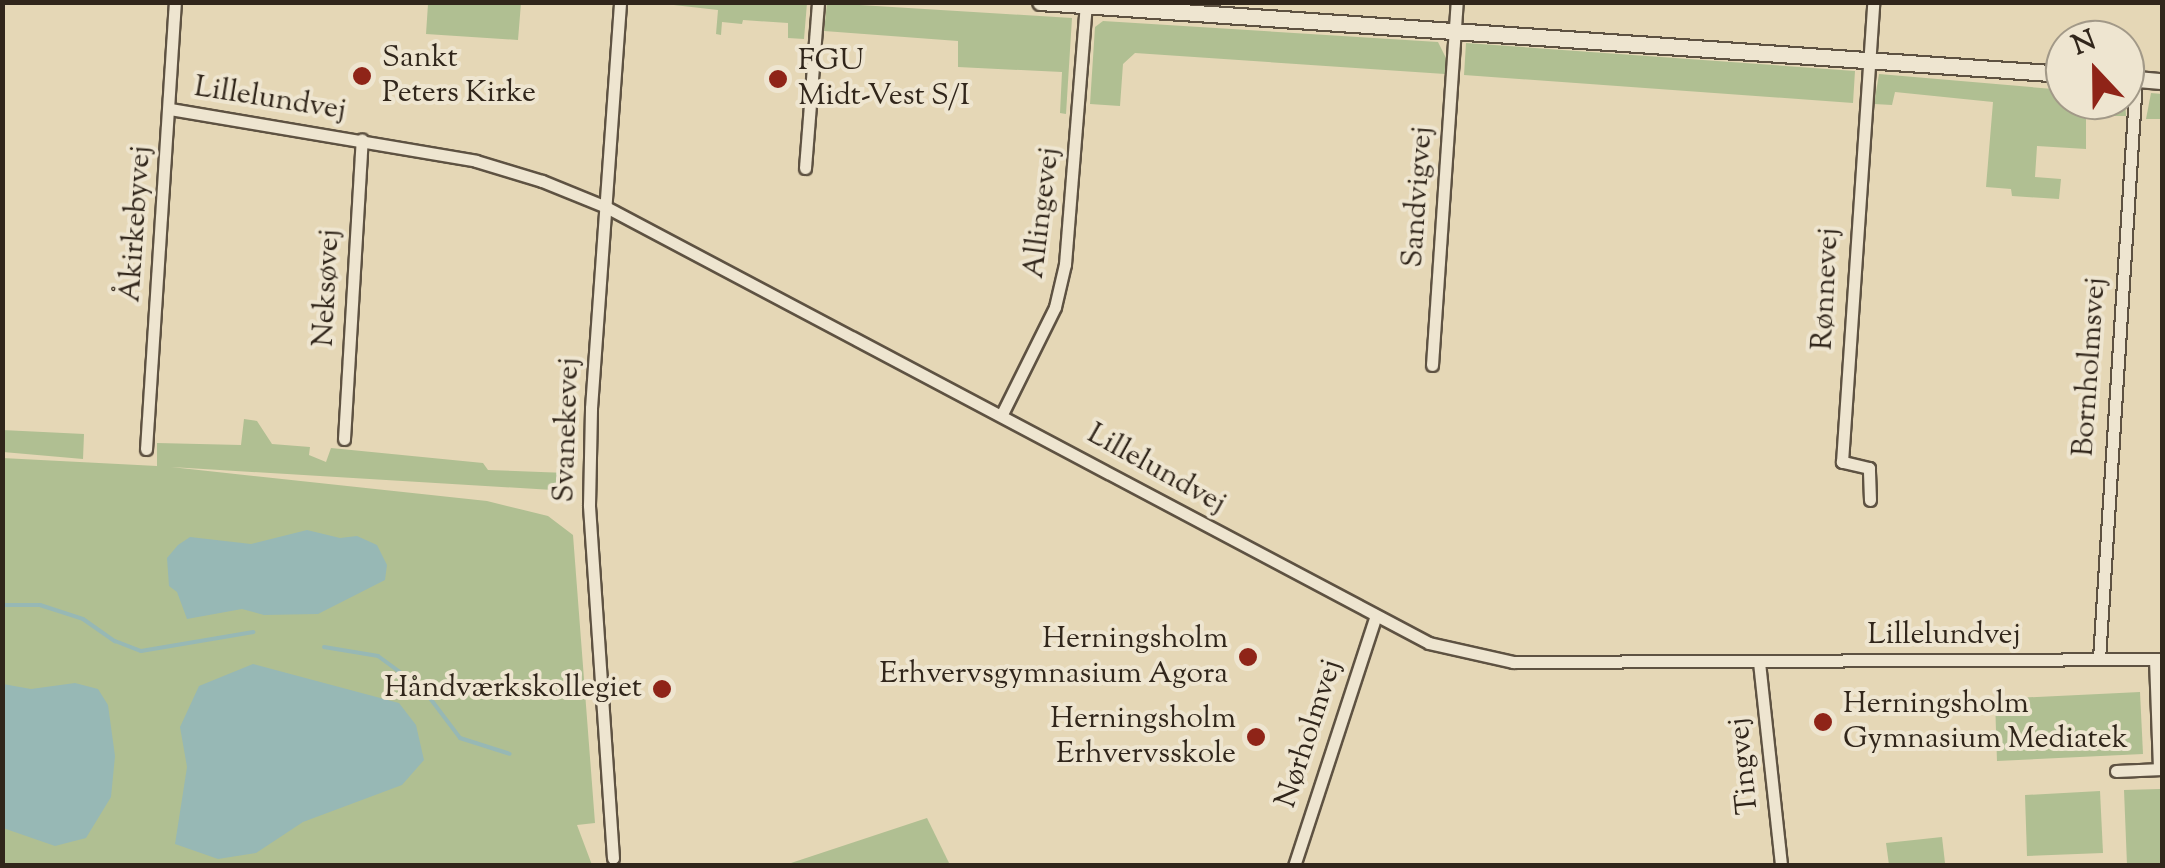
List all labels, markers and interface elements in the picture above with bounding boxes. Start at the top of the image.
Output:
north arrow [2045,20,2145,120]
text: N [2067,21,2102,67]
place label: Sankt Peters Kirke [382,41,536,112]
place label: FGU Midt-Vest S/I [798,44,970,114]
marker: Sankt Peters Kirke [351,65,373,87]
marker: FGU Midt-Vest S/I [767,68,789,90]
street label: Lillelundvej [192,70,348,130]
street label: Sandvigvej [1396,125,1442,269]
street label: Åkirkebyvej [114,144,160,304]
street label: Allingevej [1017,145,1069,281]
street label: Rønnevej [1806,227,1848,351]
street label: Neksøvej [307,228,349,348]
street label: Bornholmsvej [2067,276,2115,458]
street label: Svanekevej [547,357,589,503]
street label: Lillelundvej [1080,417,1232,523]
street label: Lillelundvej [1867,618,2021,654]
place label: Herningsholm Erhvervsgymnasium Agora [880,622,1228,692]
marker: Herningsholm Erhvervsgymnasium Agora [1237,646,1259,668]
street label: Nørholmvej [1269,655,1351,813]
place label: Håndværkskollegiet [384,671,642,707]
marker: Håndværkskollegiet [651,678,673,700]
place label: Herningsholm Gymnasium Mediatek [1843,687,2128,758]
place label: Herningsholm Erhvervsskole [1050,702,1236,772]
marker: Herningsholm Gymnasium Mediatek [1812,711,1834,733]
street label: Tingvej [1722,716,1768,816]
marker: Herningsholm Erhvervsskole [1245,726,1267,748]

